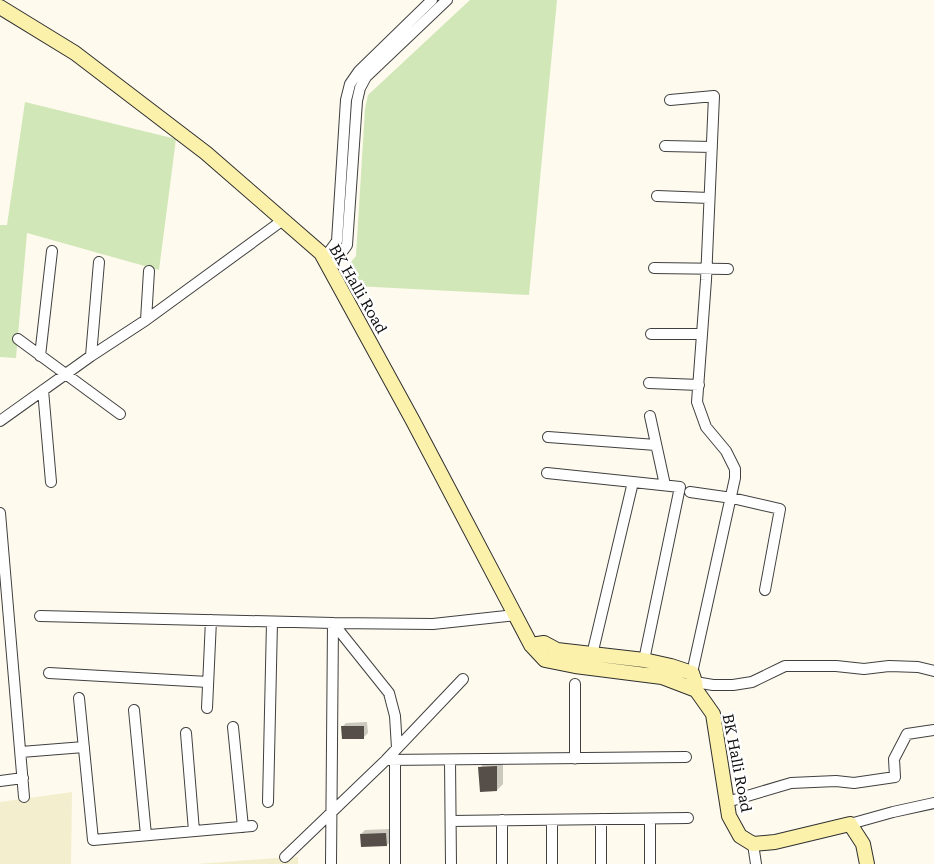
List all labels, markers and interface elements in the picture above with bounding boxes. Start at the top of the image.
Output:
street label: BK Halli Road [325,241,391,337]
street label: BK Halli Road [719,712,755,814]

